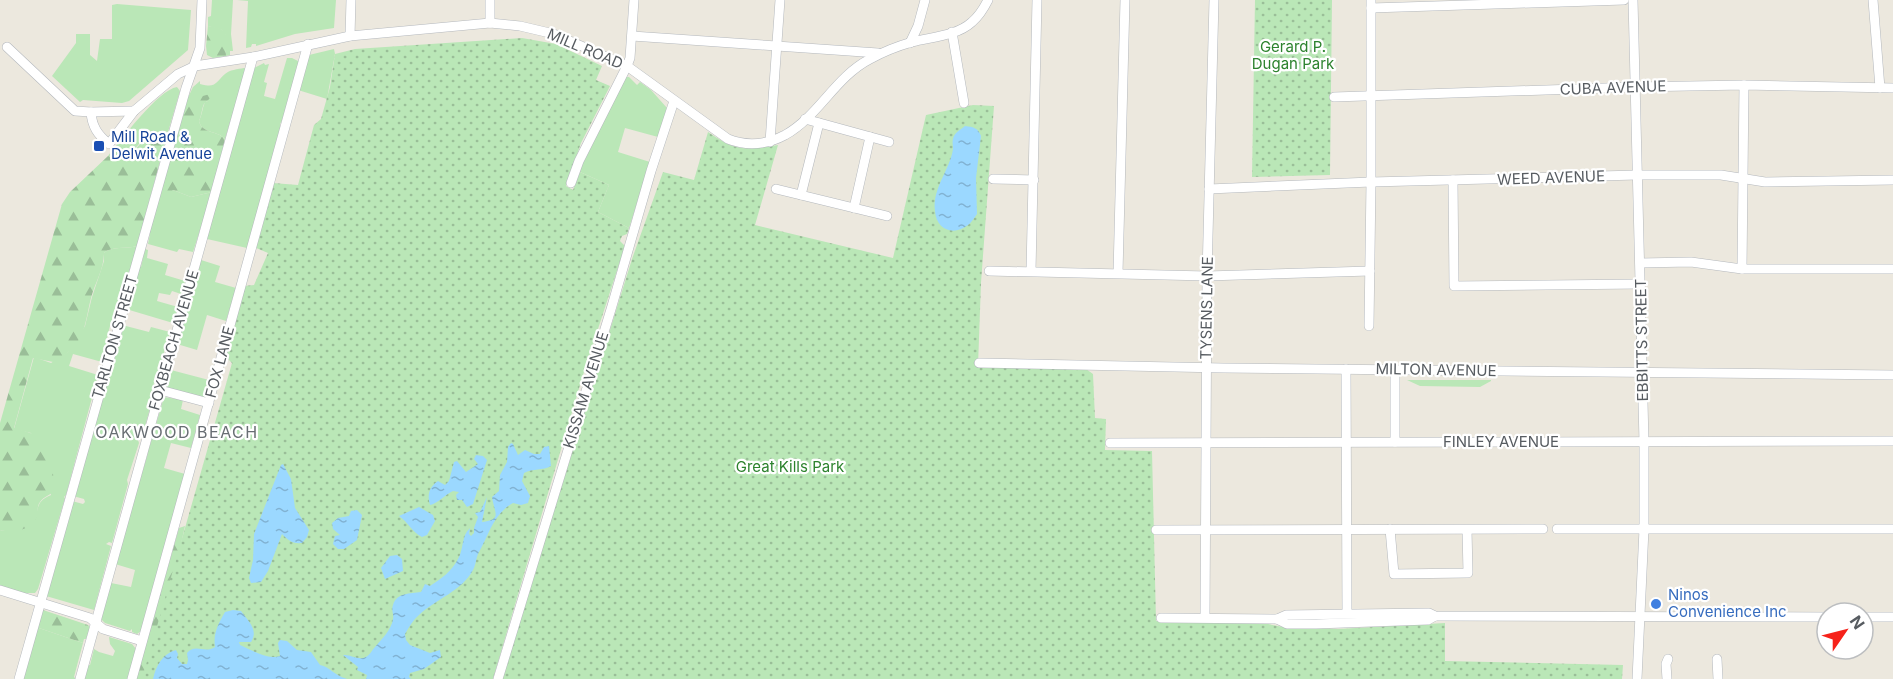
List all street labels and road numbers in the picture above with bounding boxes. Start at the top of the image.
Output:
street label: MILL ROAD [544,24,626,73]
street label: CUBA AVENUE [1559,76,1667,99]
street label: WEED AVENUE [1497,166,1605,189]
street label: TYSENS LANE [1196,256,1217,360]
street label: FOXBEACH AVENUE [144,267,203,412]
street label: TARLTON STREET [88,273,141,401]
street label: EBBITTS STREET [1631,279,1652,401]
street label: FOX LANE [201,324,238,400]
street label: KISSAM AVENUE [559,329,612,451]
street label: MILTON AVENUE [1375,359,1497,380]
street label: FINLEY AVENUE [1443,432,1559,451]

